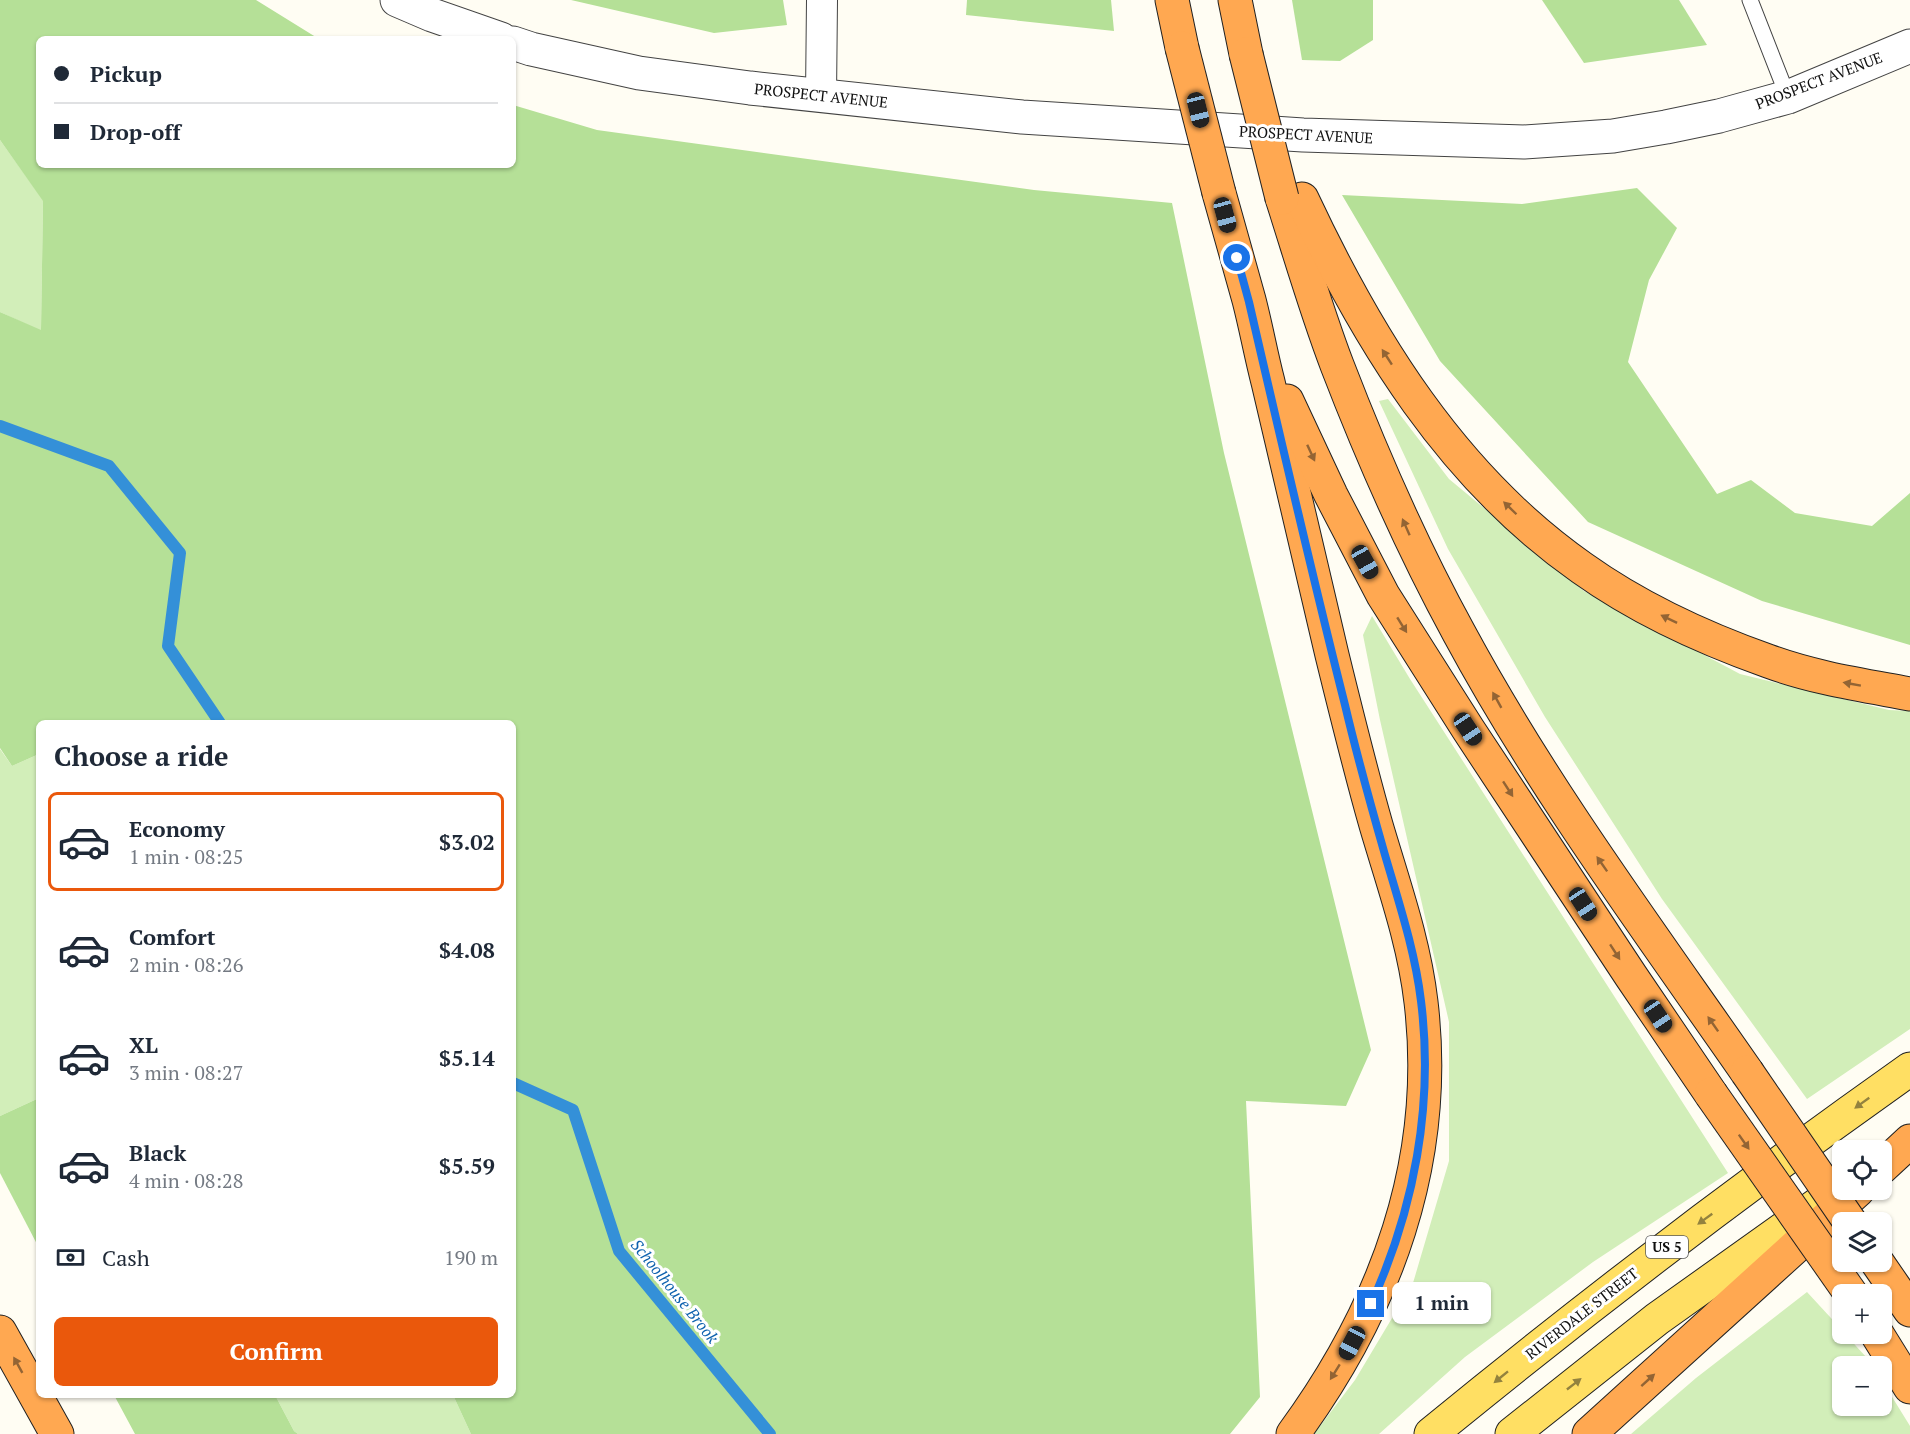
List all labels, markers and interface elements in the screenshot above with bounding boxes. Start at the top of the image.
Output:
street label: PROSPECT AVENUE [1752,47,1885,113]
text: Pickup [90,59,162,88]
street label: PROSPECT AVENUE [753,78,889,112]
car [1185,90,1211,130]
text: Drop-off [90,117,181,146]
street label: PROSPECT AVENUE [1238,121,1374,148]
car [1212,195,1238,235]
route start [1223,244,1250,271]
one-way arrow [1381,350,1393,366]
one-way arrow [1306,445,1315,462]
one-way arrow [1504,501,1518,515]
one-way arrow [1401,518,1411,536]
car [1348,542,1382,582]
one-way arrow [1660,615,1678,625]
one-way arrow [1396,617,1407,633]
one-way arrow [1843,679,1862,688]
one-way arrow [1491,692,1502,708]
car [1450,709,1486,749]
text: Choose a ride [54,738,229,774]
one-way arrow [1502,781,1513,797]
text: Economy [129,814,225,843]
icon: car [57,815,111,869]
text: $3.02 [439,827,495,856]
text: 1 min · 08:25 [129,843,243,870]
one-way arrow [1596,857,1608,873]
car [1566,884,1600,924]
text: Comfort [129,922,215,951]
icon: car [57,923,111,977]
text: $4.08 [439,935,495,964]
one-way arrow [1609,944,1620,960]
text: 2 min · 08:26 [129,951,243,978]
car [1640,996,1676,1036]
one-way arrow [1708,1016,1719,1032]
text: XL [129,1030,158,1059]
icon: car [57,1031,111,1085]
text: $5.14 [439,1043,495,1072]
text: 3 min · 08:27 [129,1059,243,1086]
one-way arrow [1855,1097,1870,1109]
one-way arrow [1738,1133,1750,1149]
text: Black [129,1138,186,1167]
icon: car [57,1139,111,1193]
map controls [1832,1140,1892,1416]
button: locate [1832,1140,1892,1200]
text: $5.59 [439,1151,495,1180]
text: 4 min · 08:28 [129,1167,243,1194]
one-way arrow [1698,1212,1713,1224]
button: layers [1832,1212,1892,1272]
water label: Schoolhouse Brook [626,1234,724,1348]
road number: US 5 [1646,1236,1688,1258]
icon: cash [54,1241,87,1274]
text: Cash [102,1243,150,1272]
text: 190 m [444,1244,498,1271]
street label: RIVERDALE STREET [1521,1263,1642,1363]
callout: 1 min [1392,1283,1491,1325]
button: + [1832,1284,1892,1344]
text: 1 min [1414,1289,1469,1316]
route end [1357,1290,1384,1317]
button: Confirm [54,1317,498,1386]
car [1336,1323,1368,1363]
one-way arrow [14,1356,24,1373]
button: − [1832,1356,1892,1416]
one-way arrow [1330,1364,1341,1380]
one-way arrow [1494,1370,1509,1382]
one-way arrow [1640,1374,1655,1387]
one-way arrow [1567,1379,1582,1391]

